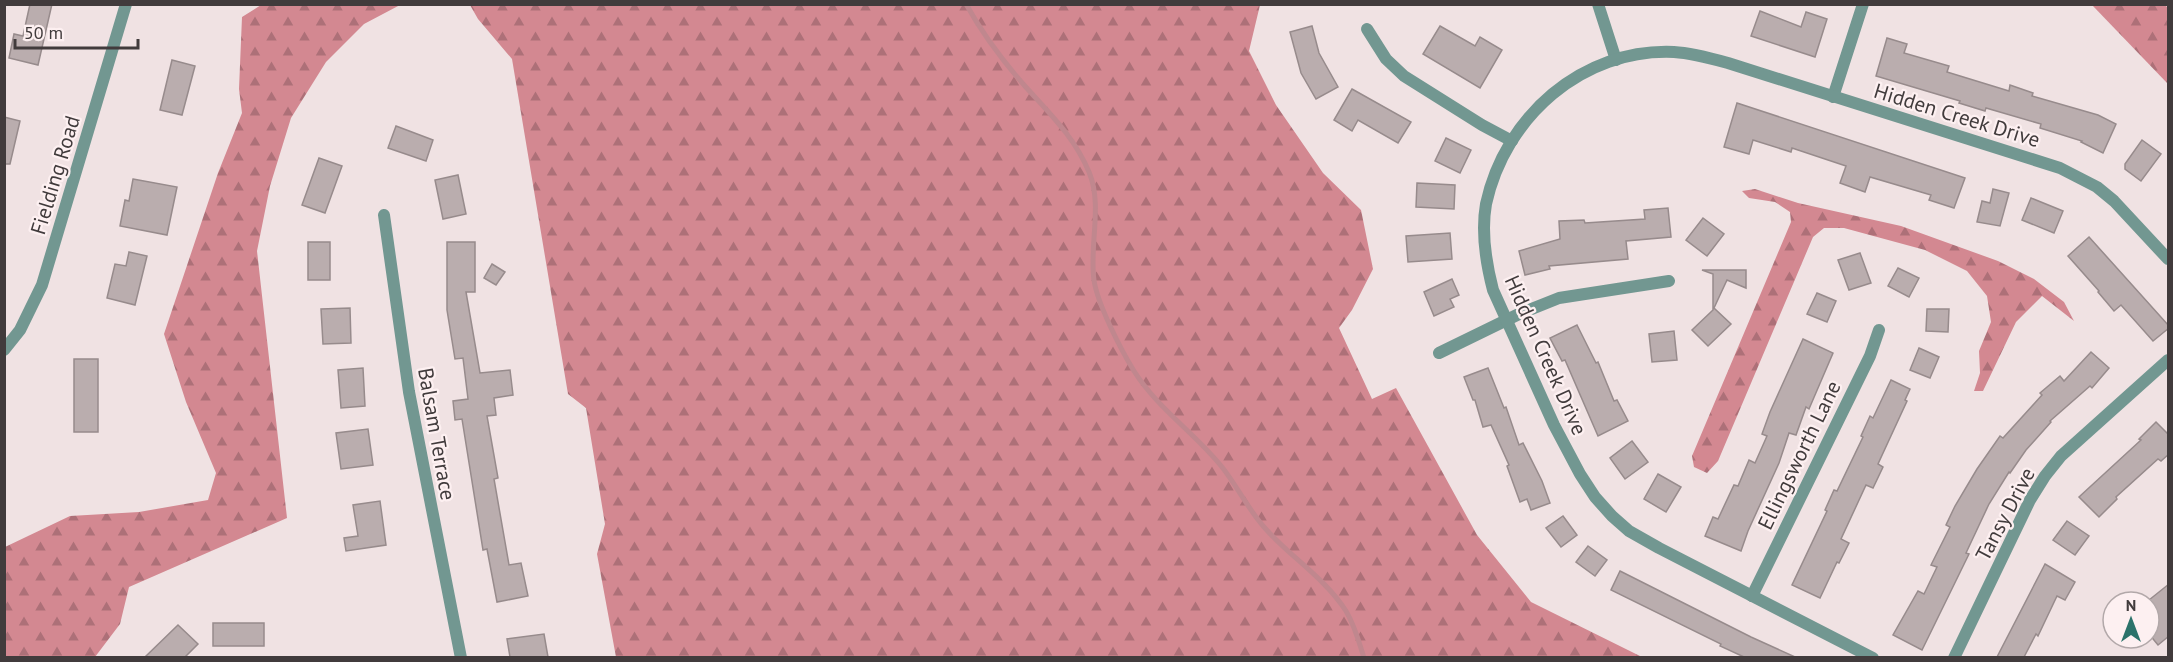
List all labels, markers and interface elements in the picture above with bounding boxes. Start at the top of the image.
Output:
scale bar [15,12,138,50]
text: 50 m [24,21,63,44]
street label: Hidden Creek Drive [1871,77,2043,153]
street label: Fielding Road [24,112,86,238]
street label: Hidden Creek Drive [1499,271,1593,439]
street label: Balsam Terrace [412,366,462,502]
street label: Ellingsworth Lane [1751,376,1847,534]
street label: Tansy Drive [1969,463,2041,565]
north arrow [2101,590,2161,650]
text: N [2126,595,2136,615]

